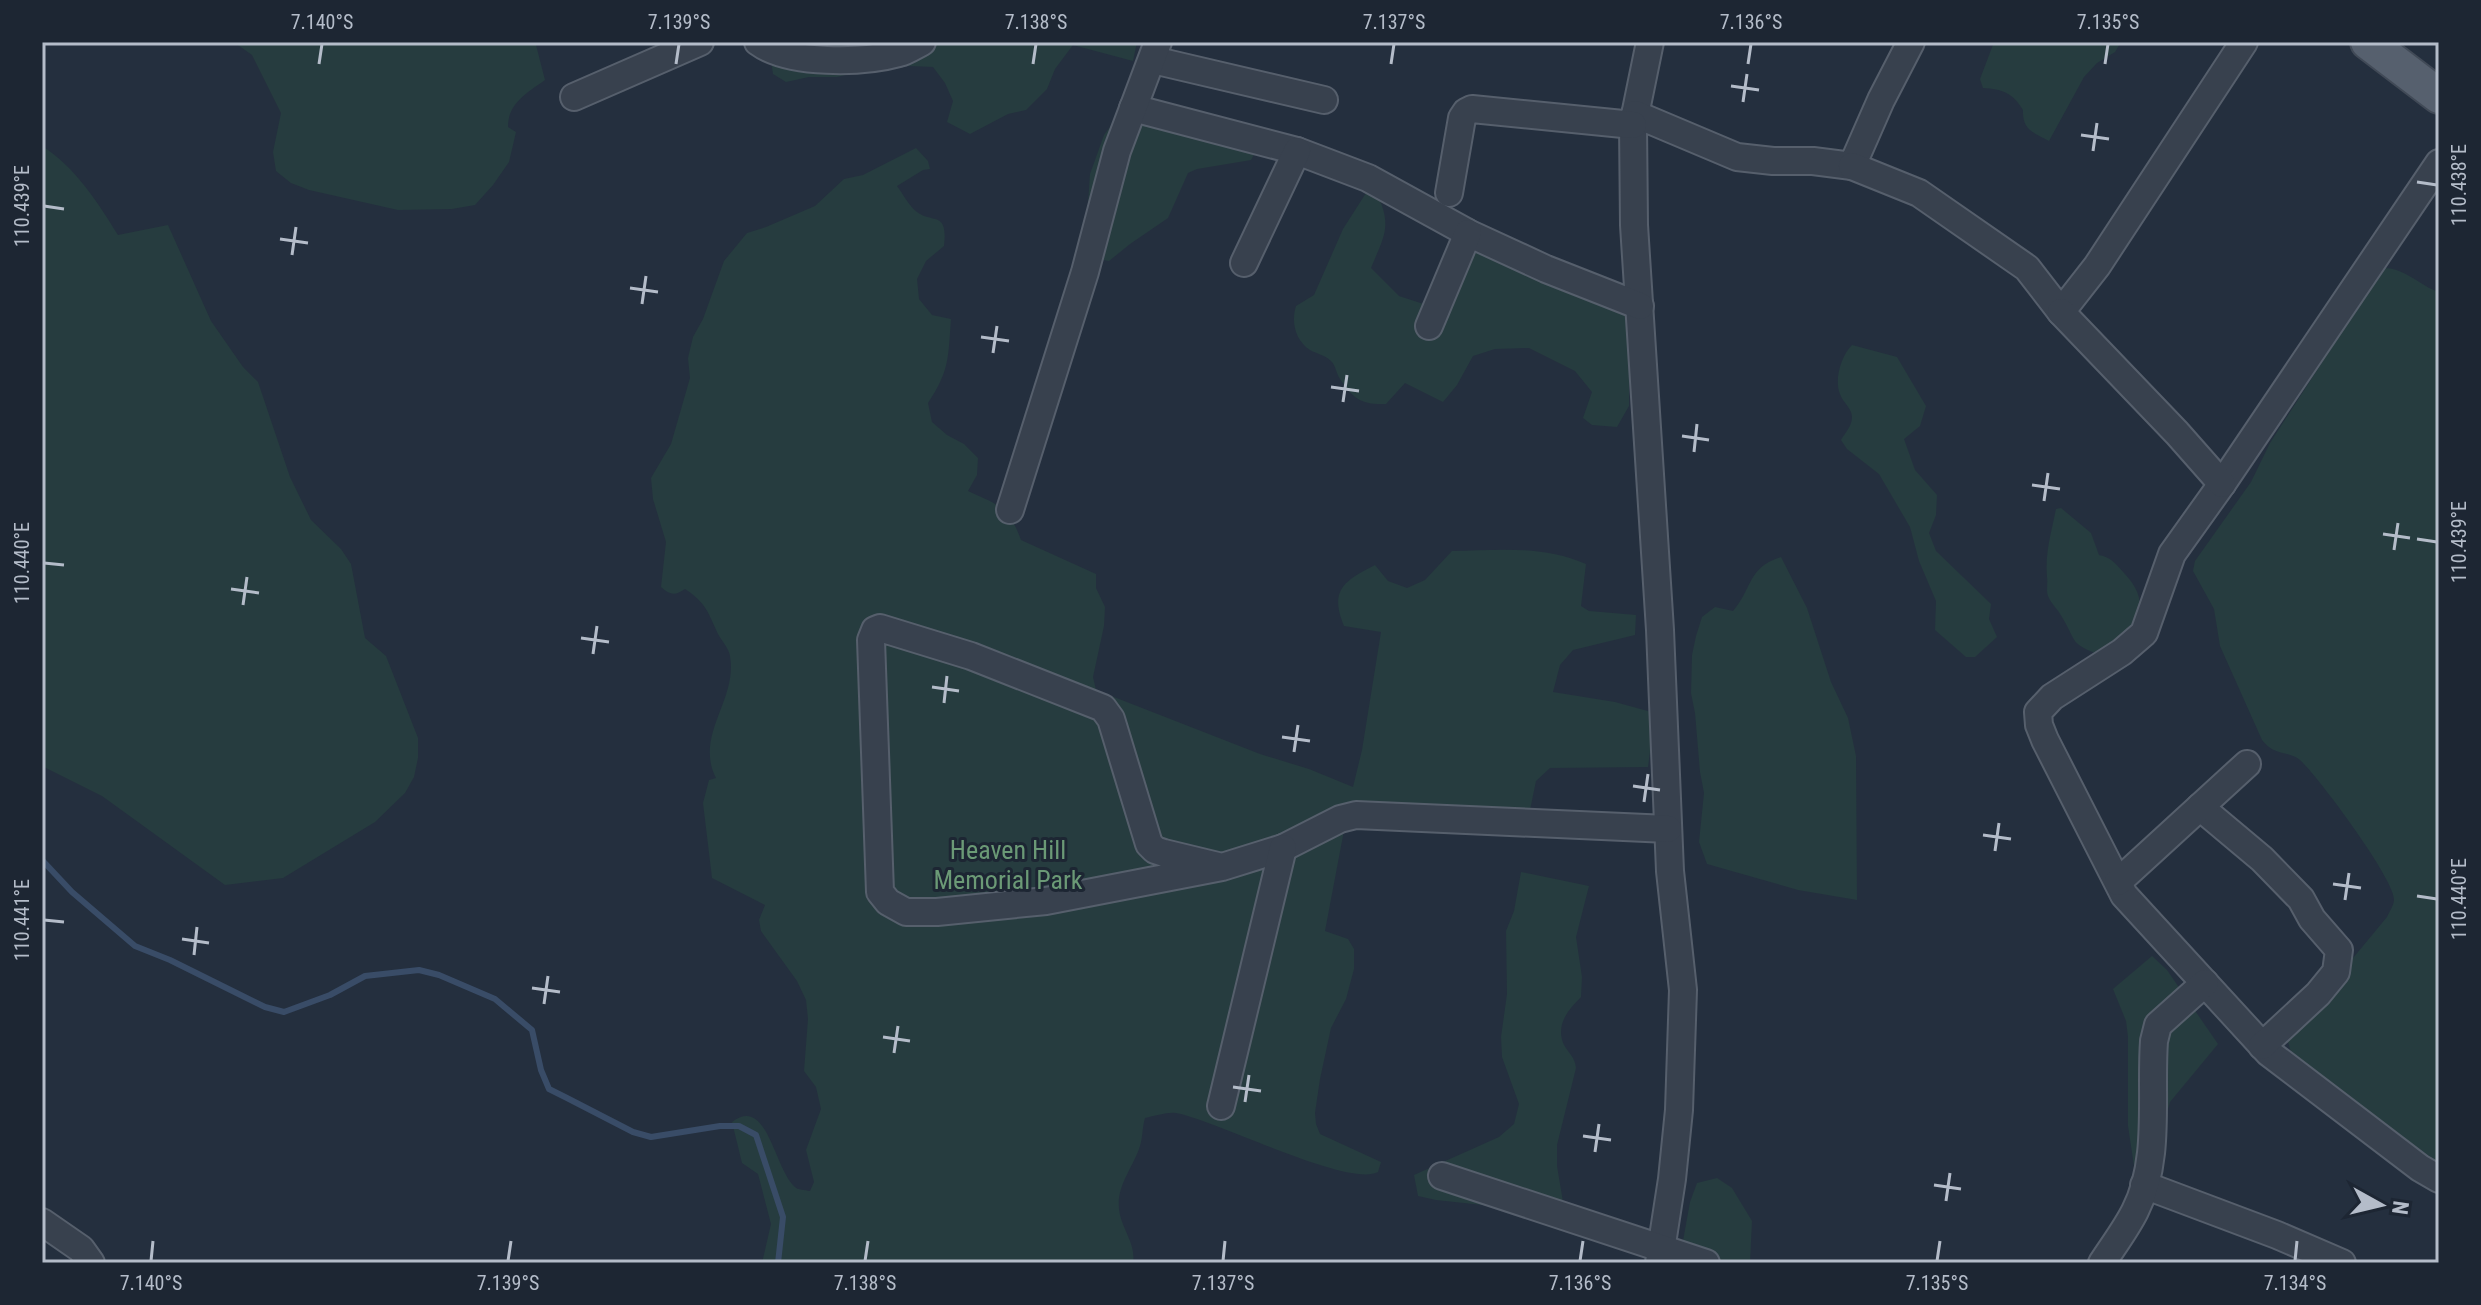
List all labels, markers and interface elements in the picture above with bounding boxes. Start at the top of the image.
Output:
text: 7.140°S [291,10,353,34]
text: 7.139°S [648,10,710,34]
text: 7.138°S [1005,10,1067,34]
text: 7.137°S [1363,10,1425,34]
text: 7.136°S [1720,10,1782,34]
text: 7.135°S [2077,10,2139,34]
text: 110.438°E [2447,144,2471,226]
text: 110.439°E [10,165,34,247]
text: 110.439°E [2447,501,2471,583]
text: 110.440°E [10,522,34,604]
park label: Heaven Hill Memorial Park [933,835,1083,895]
text: 110.440°E [2447,858,2471,940]
text: 110.441°E [10,879,34,961]
north arrow [2341,1165,2421,1245]
text: N [2387,1199,2414,1216]
text: 7.140°S [120,1271,182,1295]
text: 7.139°S [477,1271,539,1295]
text: 7.138°S [834,1271,896,1295]
text: 7.137°S [1192,1271,1254,1295]
text: 7.136°S [1549,1271,1611,1295]
text: 7.135°S [1906,1271,1968,1295]
text: 7.134°S [2264,1271,2326,1295]

